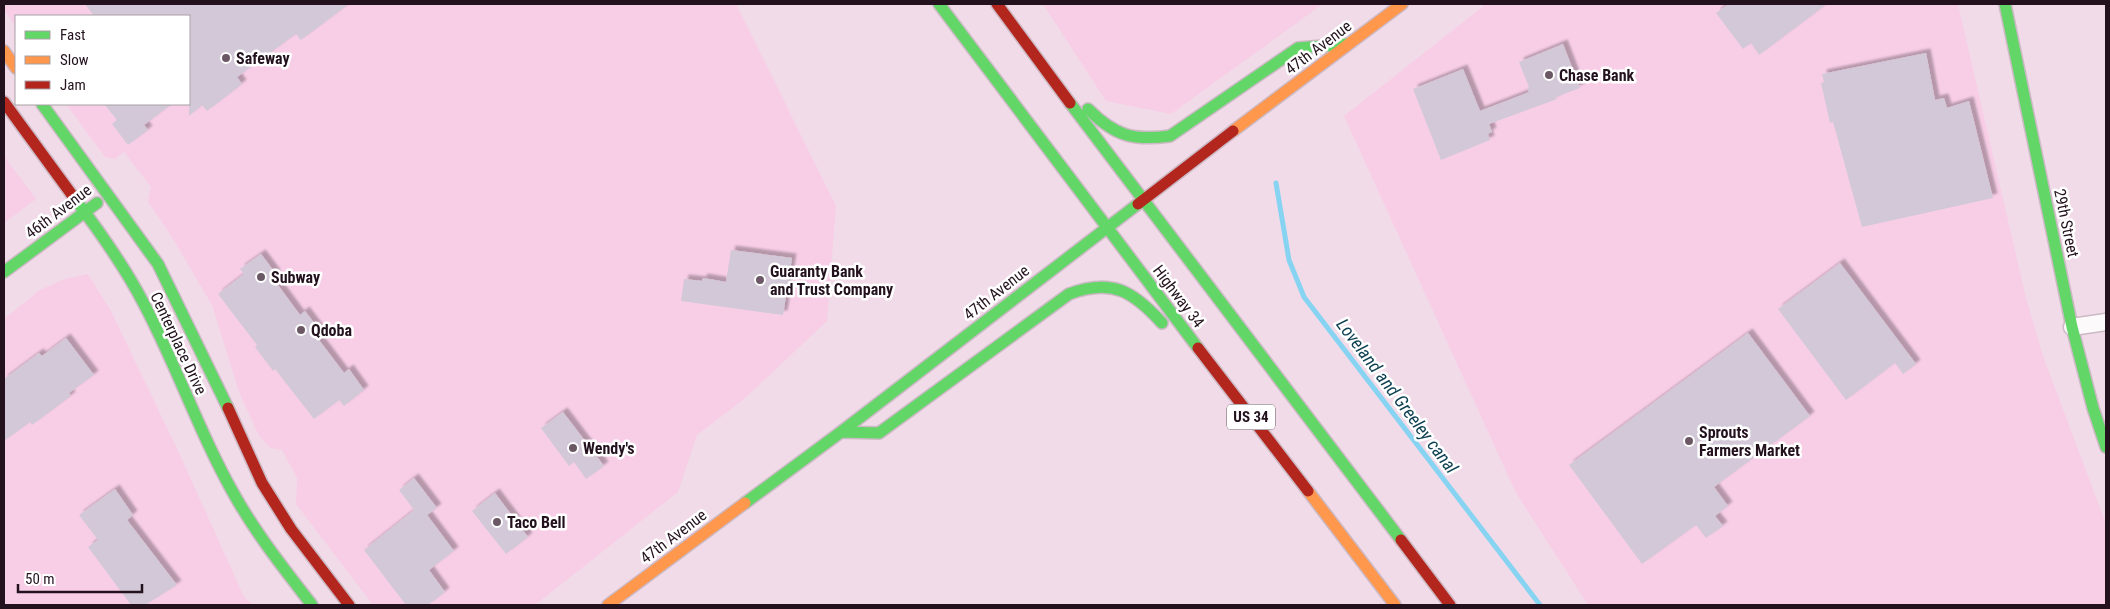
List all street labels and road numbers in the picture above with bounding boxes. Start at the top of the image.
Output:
street label: 47th Avenue [1281,16,1355,78]
street label: 46th Avenue [21,180,95,242]
street label: 29th Street [2050,187,2083,259]
street label: 47th Avenue [960,261,1033,324]
street label: Highway 34 [1149,261,1208,331]
street label: Centerplace Drive [146,289,211,398]
road number: US 34 [1227,404,1275,430]
street label: 47th Avenue [636,505,710,567]

